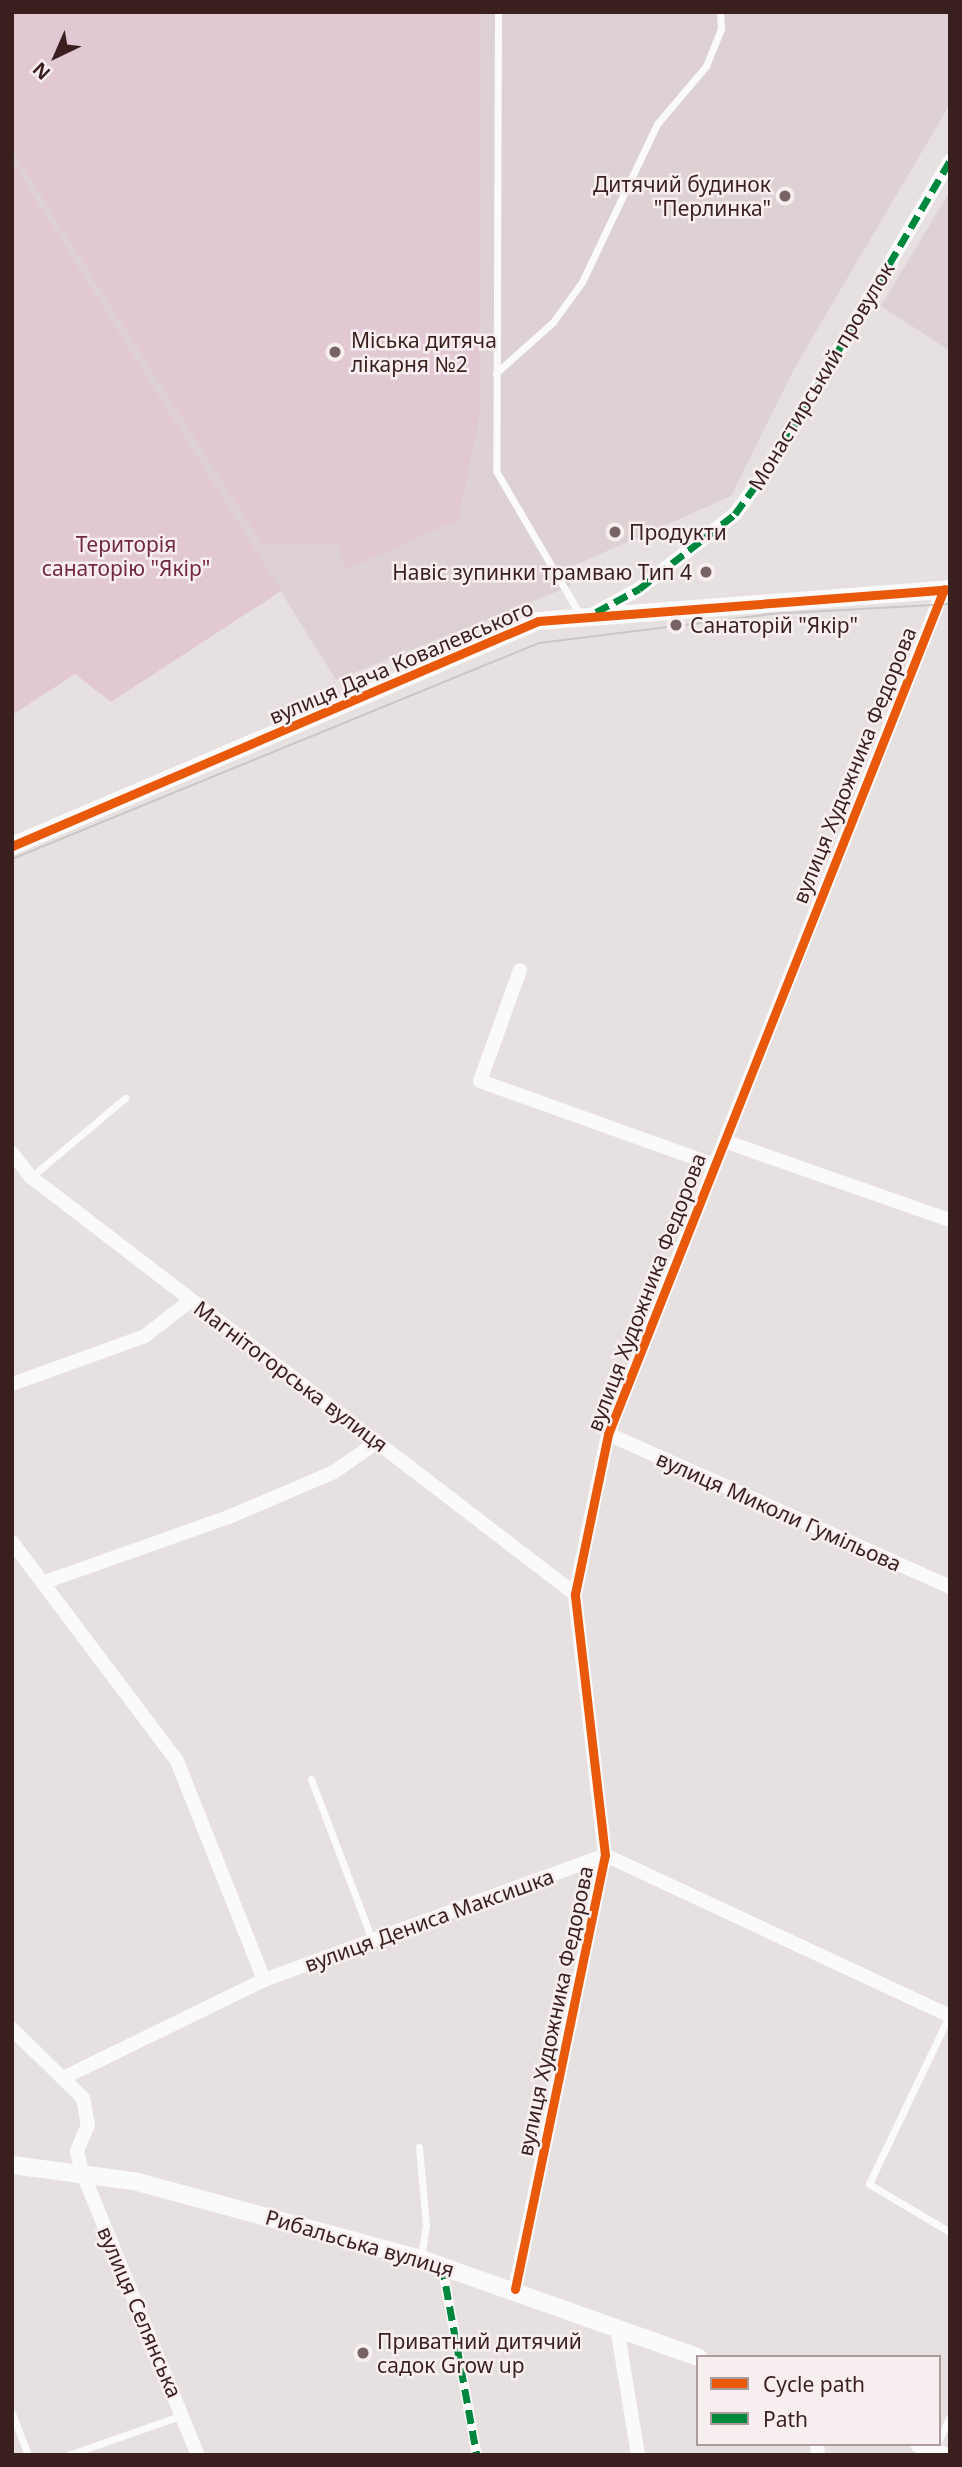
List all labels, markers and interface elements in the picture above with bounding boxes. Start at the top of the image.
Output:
north arrow [21,21,91,91]
text: N [27,56,56,86]
place label: Дитячий будинок "Перлинка" [593,171,771,221]
marker: Дитячий будинок "Перлинка" [777,188,793,204]
street label: Монастирський провулок [743,257,899,495]
place label: Міська дитяча лікарня №2 [351,327,497,377]
marker: Міська дитяча лікарня №2 [325,342,345,362]
place label: Продукти [629,519,727,545]
marker: Продукти [607,524,623,540]
park label: Територія санаторію "Якір" [42,531,210,581]
place label: Навіс зупинки трамваю Тип 4 [392,559,692,585]
marker: Навіс зупинки трамваю Тип 4 [698,564,714,580]
street label: вулиця Дача Ковалевського [265,595,537,729]
place label: Санаторій "Якір" [690,612,858,638]
marker: Санаторій "Якір" [668,617,684,633]
street label: вулиця Художника Федорова [787,623,921,907]
street label: вулиця Художника Федорова [581,1149,711,1435]
street label: Магнітогорська вулиця [189,1295,393,1457]
street label: вулиця Миколи Гумільова [653,1446,905,1576]
street label: вулиця Дениса Максишка [301,1863,557,1977]
street label: вулиця Художника Федорова [512,1864,598,2158]
street label: Рибальська вулиця [263,2204,457,2282]
street label: вулиця Селянська [93,2223,187,2401]
place label: Приватний дитячий садок Grow up [377,2328,582,2378]
marker: Приватний дитячий садок Grow up [355,2345,371,2361]
legend [696,2355,941,2446]
text: Cycle path [763,2370,865,2398]
text: Path [763,2405,808,2433]

